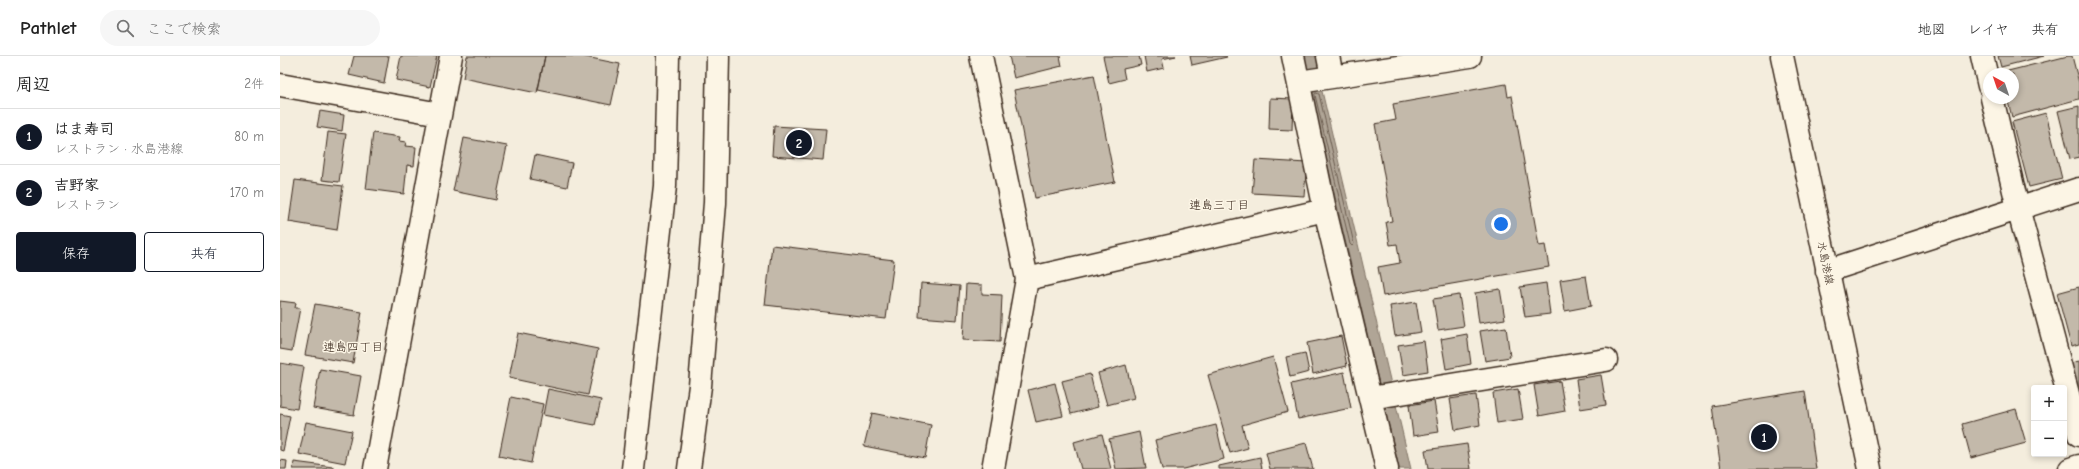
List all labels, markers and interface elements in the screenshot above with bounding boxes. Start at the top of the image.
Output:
search box [100,10,380,46]
text: Pathlet [20,17,76,39]
icon: search [114,17,136,39]
text: ここで検索 [146,20,221,38]
text: 地図 [1918,21,1946,38]
text: レイヤ [1968,21,2009,38]
text: 共有 [2031,21,2059,38]
north arrow [1983,68,2019,104]
text: 周辺 [16,75,50,94]
text: 2件 [244,76,264,91]
text: はま寿司 [54,120,114,138]
pin: 2 [786,128,812,158]
text: 1 [26,129,32,144]
text: 80 m [234,129,264,144]
text: レストラン · 水島港線 [54,141,183,156]
text: 吉野家 [54,176,99,194]
text: 2 [26,185,32,200]
text: 170 m [230,185,264,200]
text: レストラン [54,197,120,212]
district label: 連島三丁目 [1189,198,1249,212]
your location [1491,214,1511,234]
button: 保存 [16,232,136,272]
button: 共有 [144,232,264,272]
street label: 水島港線 [1815,240,1836,286]
district label: 連島四丁目 [323,340,383,354]
map controls [2031,385,2067,457]
button: + [2031,385,2067,421]
button: − [2031,421,2067,457]
pin: 1 [1751,422,1777,452]

